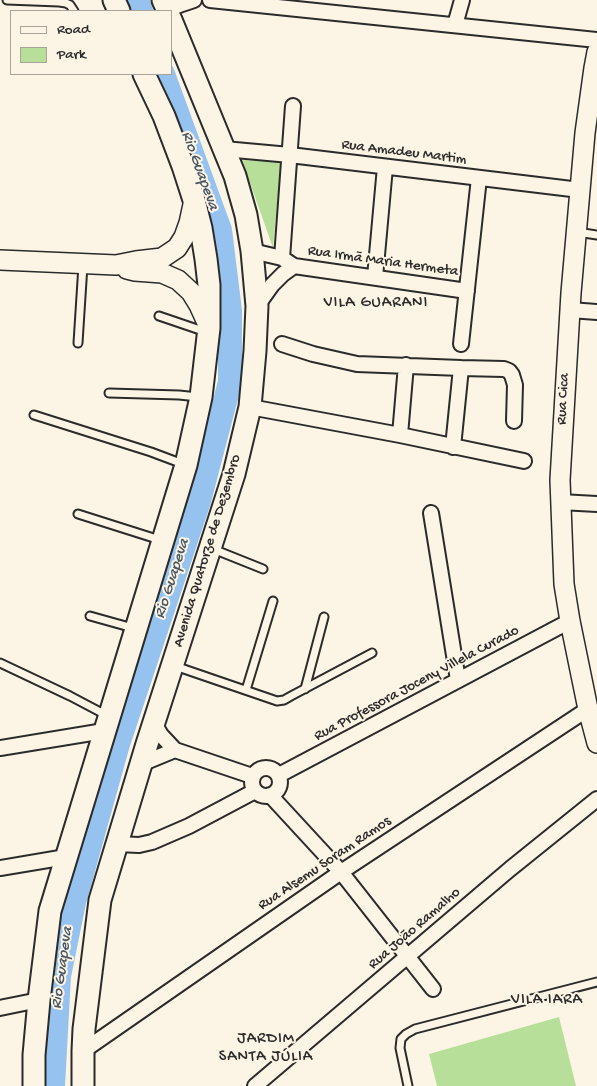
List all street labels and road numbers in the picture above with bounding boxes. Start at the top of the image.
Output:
street label: Rua Amadeu Martim [340,136,468,170]
street label: Rua Irmã Maria Hermeta [307,243,459,281]
street label: Rua Cica [554,373,574,425]
street label: Avenida Quatorze de Dezembro [170,453,246,649]
street label: Rua Professora Joceny Villela Curado [311,622,523,746]
street label: Rua Alsemu Soram Ramos [255,813,395,915]
street label: Rua João Ramalho [365,884,465,974]

